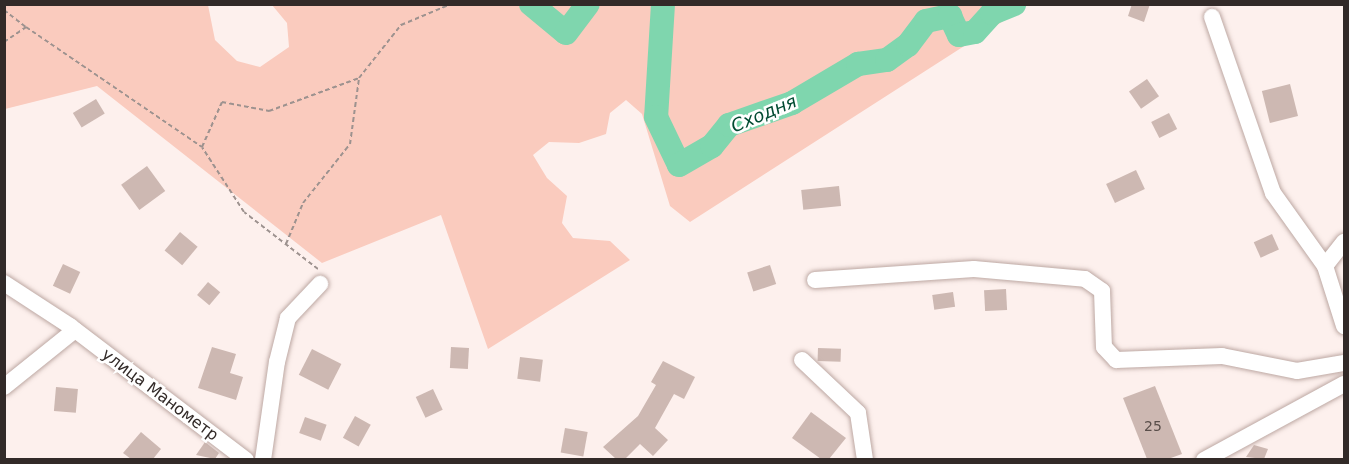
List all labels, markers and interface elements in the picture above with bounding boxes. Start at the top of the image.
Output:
water label: Сходня [728,91,800,137]
street label: улица Манометр [98,345,222,445]
house number: 25 [1144,418,1162,434]

